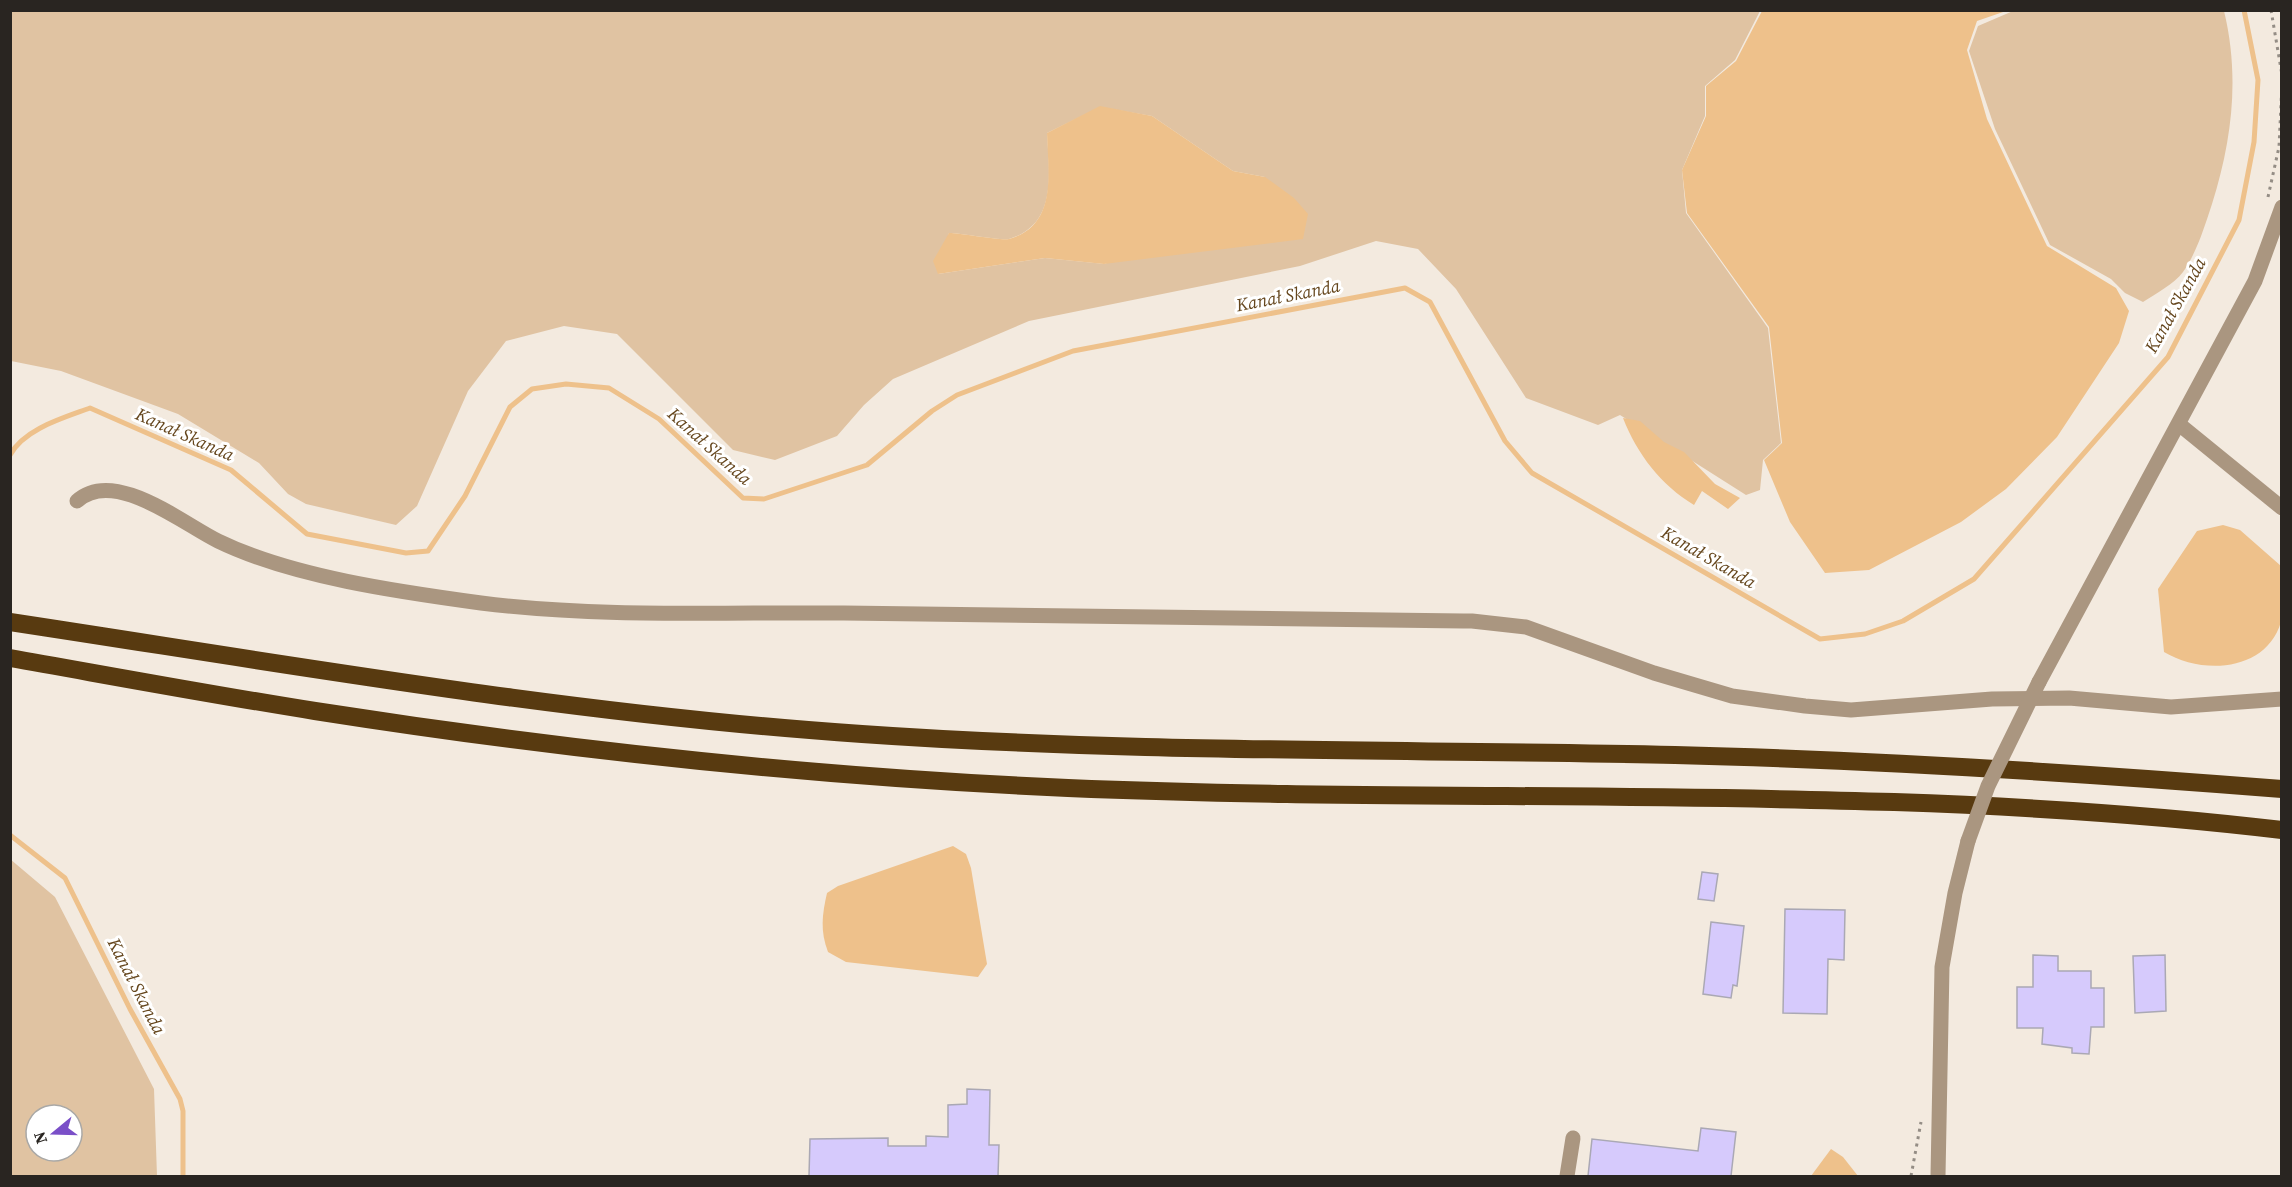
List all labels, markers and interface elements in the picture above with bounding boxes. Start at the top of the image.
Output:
water label: Kanał Skanda [2138,252,2212,358]
water label: Kanał Skanda [1233,273,1343,318]
water label: Kanał Skanda [131,401,239,467]
water label: Kanał Skanda [662,401,758,491]
water label: Kanał Skanda [1656,519,1761,594]
water label: Kanał Skanda [101,932,172,1039]
north arrow [24,1103,84,1163]
text: N [27,1128,52,1147]

